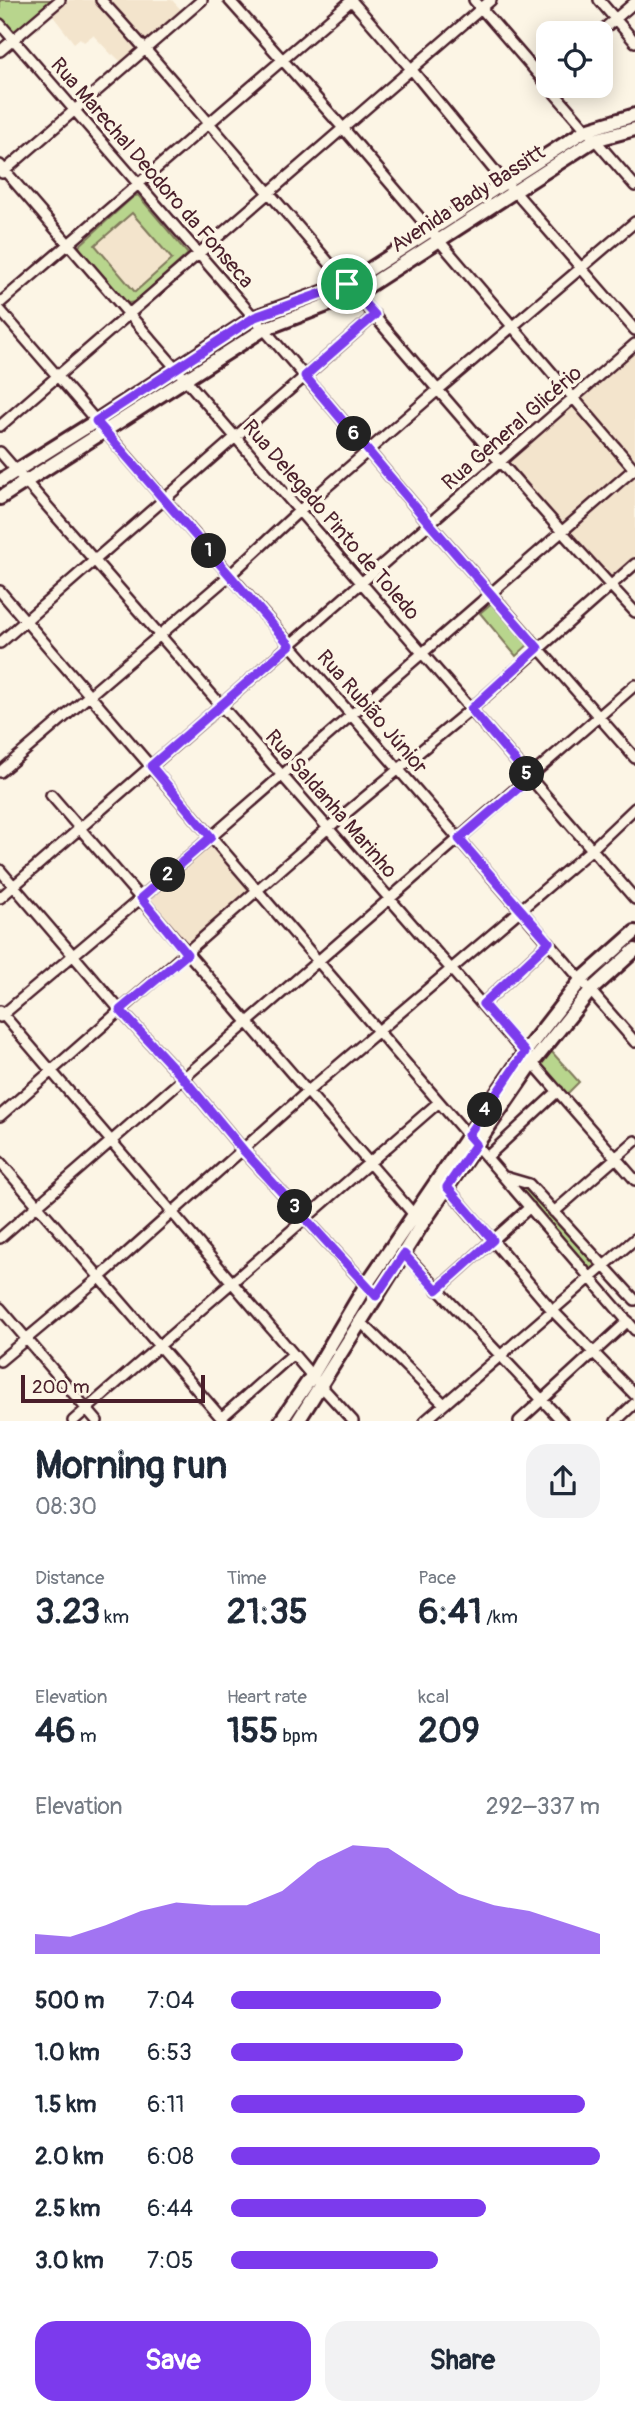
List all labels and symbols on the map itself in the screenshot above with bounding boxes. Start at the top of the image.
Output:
street label: Rua Marechal Deodoro da Fonseca [44,52,260,294]
street label: Avenida Bady Bassitt [386,139,551,259]
pin [317,254,377,314]
street label: Rua General Glicério [436,360,588,496]
street label: Rua Delegado Pinto de Toledo [237,414,425,626]
pin: 6 [336,416,372,452]
pin: 1 [192,534,227,568]
street label: Rua Rubião Júnior [311,644,434,780]
street label: Rua Saldanha Marinho [259,724,403,884]
pin: 5 [510,756,544,792]
pin: 2 [150,858,186,892]
pin: 4 [468,1092,503,1128]
pin: 3 [278,1190,312,1224]
scale bar [21,1372,205,1404]

